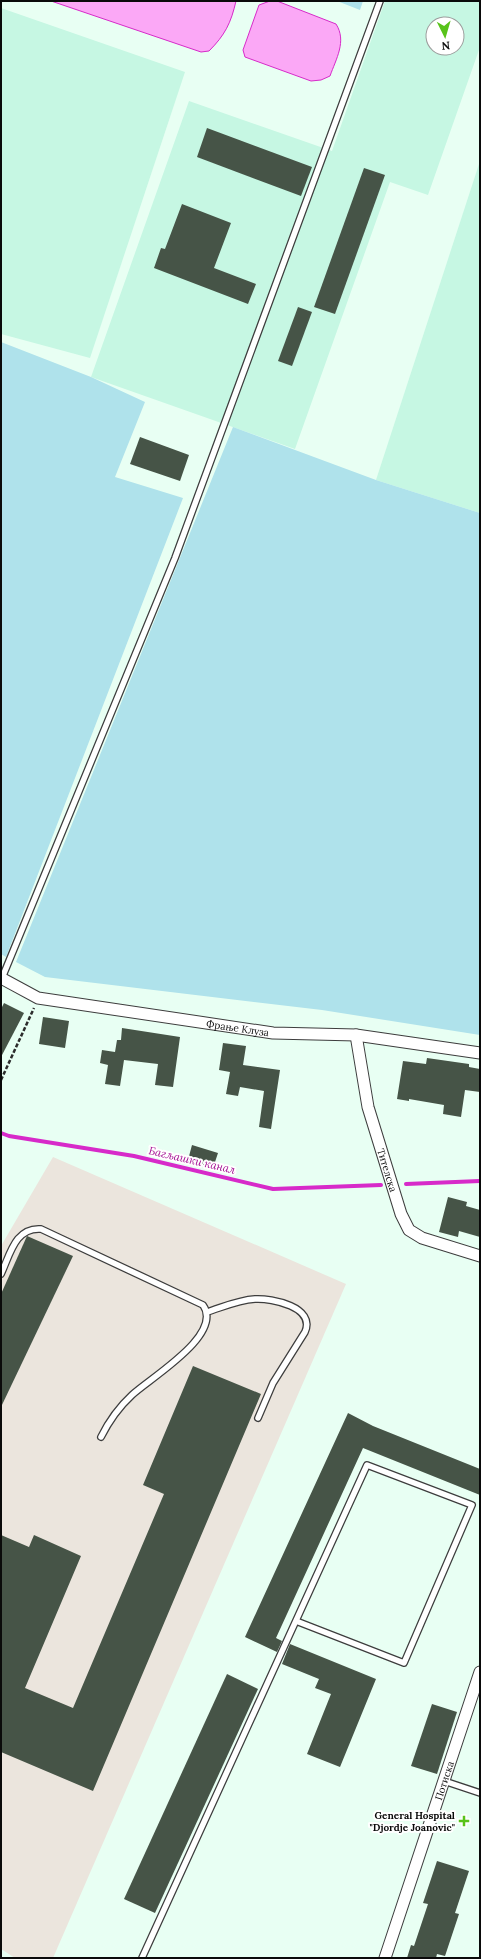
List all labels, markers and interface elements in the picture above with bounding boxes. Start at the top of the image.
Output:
north arrow [425,16,465,56]
text: N [441,39,451,53]
street label: Фрање Клуза [205,1017,270,1039]
water label: Багљашки канал [147,1143,237,1177]
street label: Тителска [374,1147,400,1193]
street label: Потиска [432,1759,457,1802]
place label: General Hospital "Djordje Joanovic" [370,1809,455,1834]
marker: General Hospital "Djordje Joanovic" [458,1815,470,1827]

